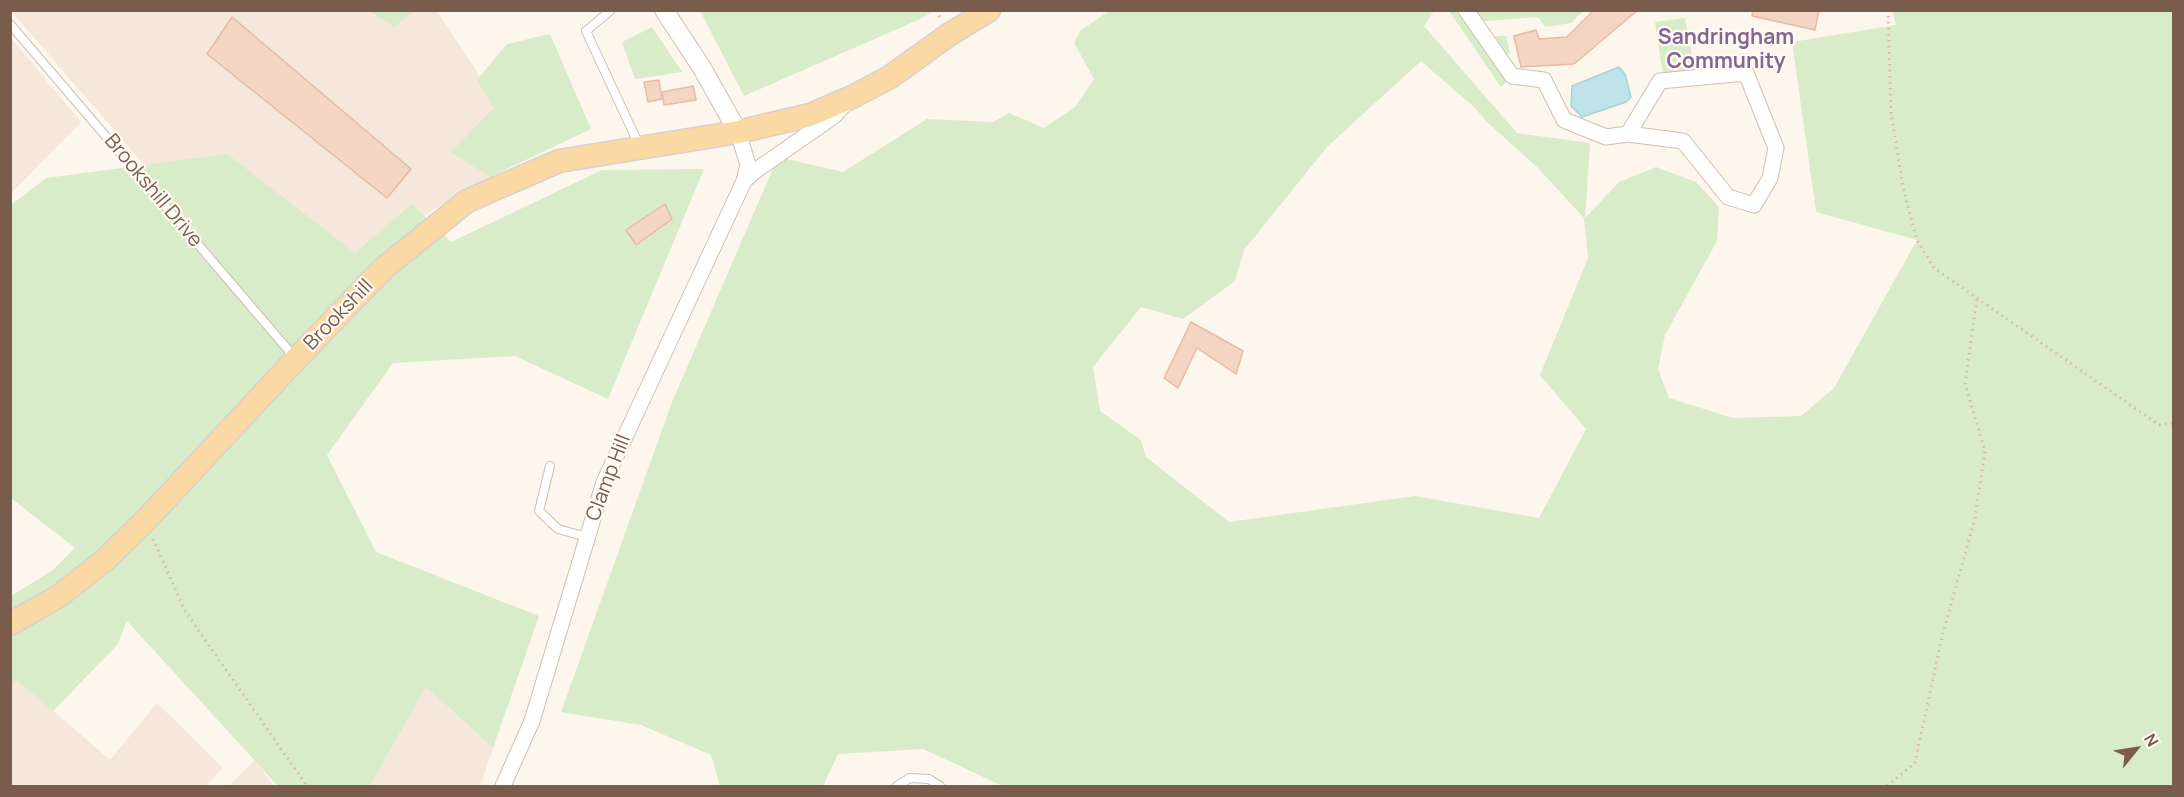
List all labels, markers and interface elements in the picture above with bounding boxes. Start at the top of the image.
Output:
district label: Sandringham Community [1658,25,1794,75]
street label: Brookshill Drive [99,130,207,252]
street label: Brookshill [299,275,379,355]
street label: Clamp Hill [582,431,636,525]
north arrow [2106,719,2166,779]
text: N [2139,730,2164,750]

